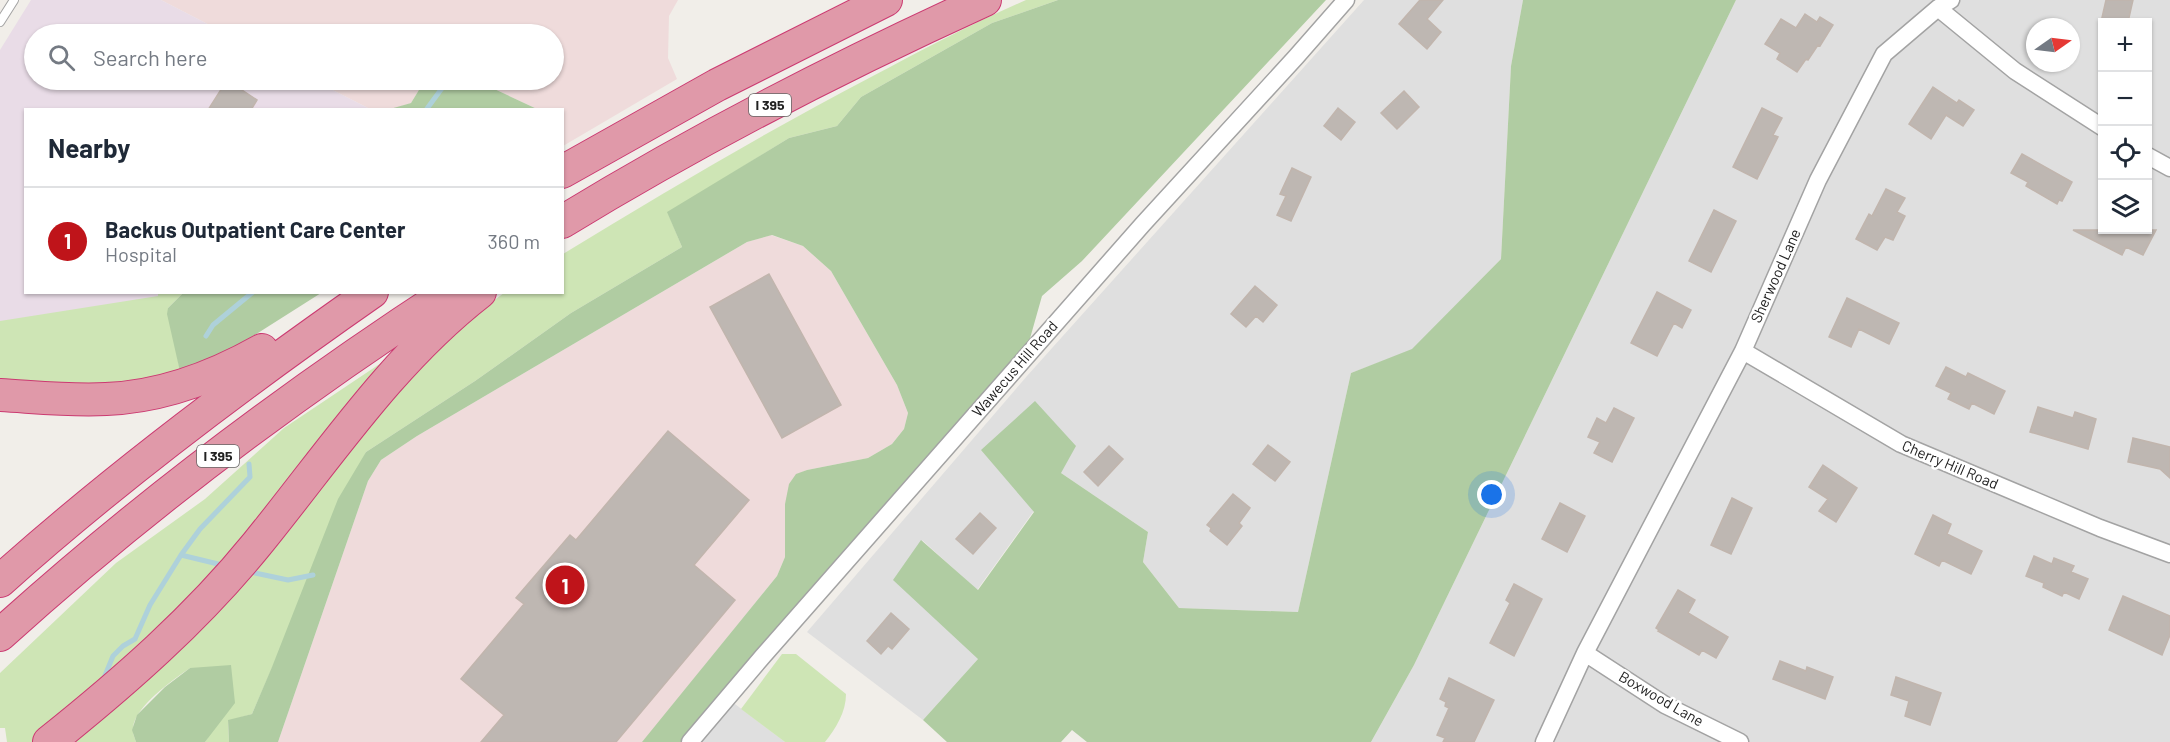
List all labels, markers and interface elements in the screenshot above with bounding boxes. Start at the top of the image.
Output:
north arrow [2026,18,2080,72]
map controls [2098,18,2152,234]
button: + [2098,18,2152,72]
search box [24,24,564,90]
icon: search [45,41,78,74]
text: Search here [93,44,207,70]
button: − [2098,72,2152,126]
road number: I 395 [749,94,791,116]
button: locate [2098,126,2152,180]
text: Nearby [48,132,130,163]
button: layers [2098,180,2152,234]
text: Backus Outpatient Care Center [105,216,405,242]
street label: Sherwood Lane [1746,226,1804,325]
text: 1 [64,229,71,253]
text: 360 m [488,229,540,253]
text: Hospital [105,242,177,266]
street label: Wawecus Hill Road [968,317,1061,420]
street label: Cherry Hill Road [1899,436,2001,492]
road number: I 395 [197,445,239,467]
your location [1477,480,1506,509]
pin: 1 [546,562,584,608]
street label: Boxwood Lane [1616,667,1707,730]

